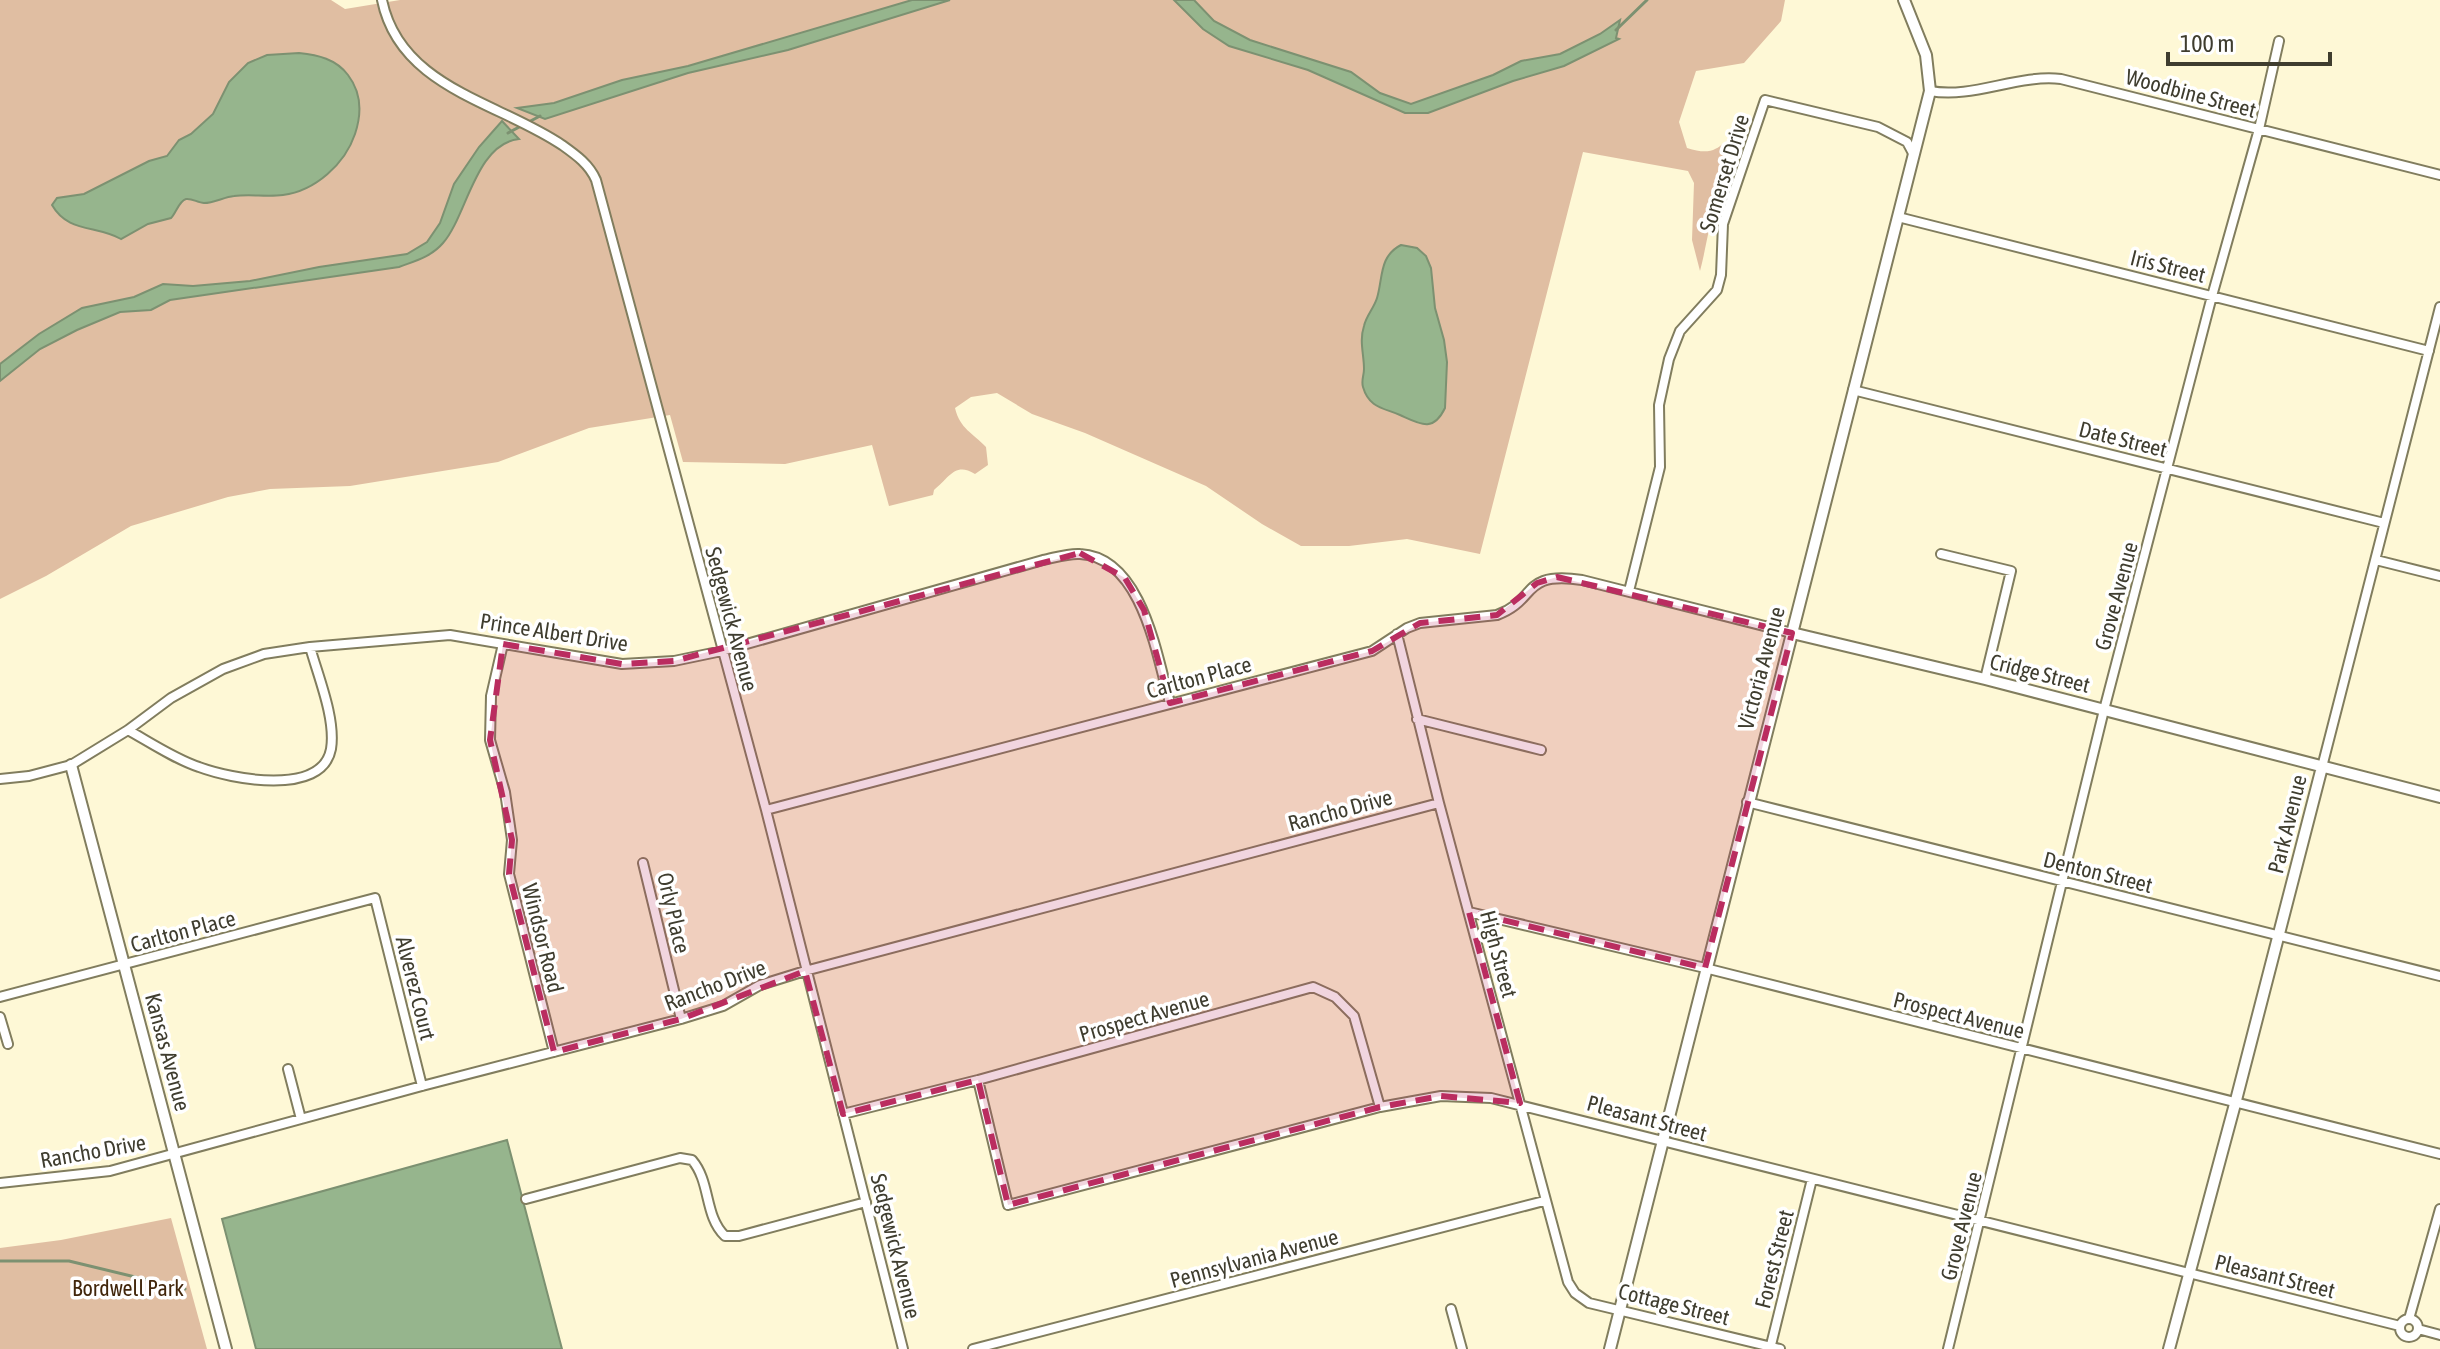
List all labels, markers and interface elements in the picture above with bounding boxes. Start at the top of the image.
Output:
scale bar [2168,16,2330,66]
text: 100 m [2180,30,2234,57]
street label: Woodbine Street [2123,63,2259,123]
street label: Somerset Drive [1694,111,1754,235]
street label: Iris Street [2128,244,2208,288]
street label: Date Street [2076,416,2170,462]
street label: Grove Avenue [2089,539,2143,653]
street label: Sedgewick Avenue [700,544,764,694]
street label: Victoria Avenue [1732,604,1790,732]
street label: Prince Albert Drive [478,607,630,657]
street label: Cridge Street [1987,648,2093,698]
street label: Carlton Place [1144,651,1254,703]
street label: Park Avenue [2262,772,2312,876]
street label: Rancho Drive [1285,784,1395,836]
street label: Denton Street [2041,846,2155,898]
street label: Orly Place [652,870,696,956]
street label: Windsor Road [517,881,569,995]
street label: Carlton Place [128,905,238,957]
street label: High Street [1475,908,1523,1000]
street label: Alverez Court [391,933,441,1043]
street label: Rancho Drive [660,954,770,1016]
street label: Prospect Avenue [1076,985,1212,1047]
street label: Prospect Avenue [1891,986,2027,1044]
street label: Kansas Avenue [140,990,196,1114]
street label: Pleasant Street [1584,1090,1710,1146]
street label: Rancho Drive [38,1129,148,1173]
street label: Grove Avenue [1935,1169,1987,1283]
street label: Sedgewick Avenue [865,1171,927,1321]
street label: Forest Street [1749,1207,1799,1311]
street label: Pennsylvania Avenue [1167,1223,1341,1293]
street label: Pleasant Street [2212,1249,2338,1303]
park label: Bordwell Park [72,1275,184,1301]
street label: Cottage Street [1616,1278,1732,1330]

